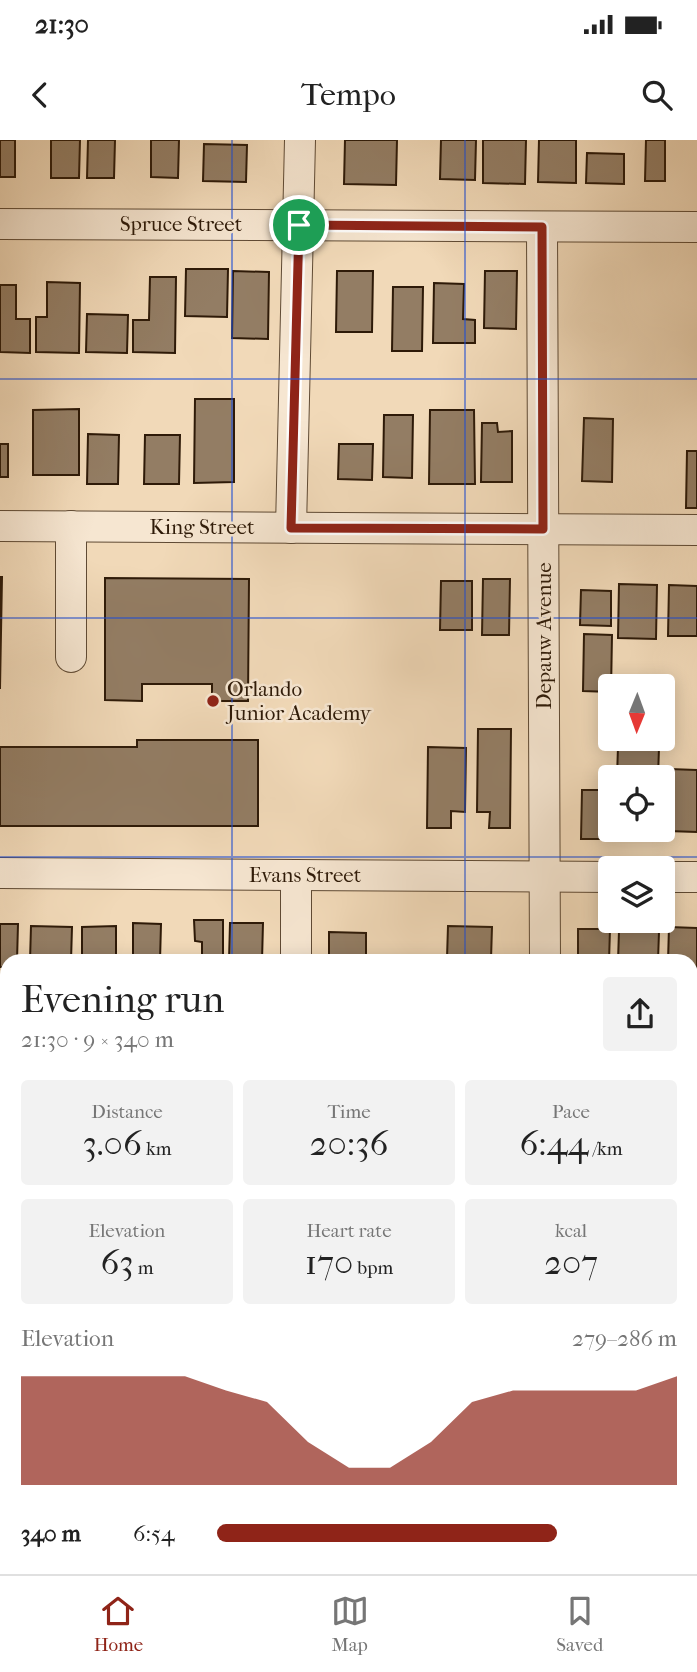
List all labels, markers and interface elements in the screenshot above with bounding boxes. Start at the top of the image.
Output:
text: 21:30 [35,9,89,40]
icon: back [21,76,59,114]
text: Tempo [301,76,396,113]
icon: search [638,76,676,114]
pin [269,195,329,255]
icon: arrive [280,206,318,244]
street label: Spruce Street [120,212,243,236]
street label: King Street [150,515,255,539]
street label: Depauw Avenue [532,562,556,710]
north arrow [598,674,676,751]
map controls [598,674,675,933]
place label: Orlando Junior Academy [225,677,372,725]
marker: Orlando Junior Academy [205,693,221,709]
button: locate [598,765,675,842]
button: layers [598,856,675,933]
street label: Evans Street [249,863,362,887]
text: Evening run [21,977,224,1022]
button: share [603,977,677,1051]
text: 21:30 · 9 × 340 m [21,1026,174,1053]
text: Distance [91,1101,163,1123]
text: Time [327,1101,371,1123]
text: Pace [552,1101,590,1123]
text: 3.06 [82,1123,142,1164]
text: 20:36 [309,1123,389,1164]
text: 6:44 [519,1123,588,1164]
text: km [142,1138,172,1160]
text: /km [588,1138,623,1160]
text: Elevation [89,1220,165,1242]
text: Heart rate [306,1220,392,1242]
text: kcal [555,1220,587,1242]
text: 63 [100,1242,134,1283]
text: 170 [305,1242,353,1283]
text: 207 [544,1242,598,1283]
text: m [134,1257,154,1279]
text: bpm [353,1257,393,1279]
text: Elevation [21,1325,114,1352]
text: 279–286 m [572,1325,677,1352]
text: 340 m [21,1520,81,1547]
text: 6:54 [133,1520,175,1547]
tab: Home [94,1592,143,1656]
tab: Map [331,1592,369,1656]
tab: Saved [556,1592,603,1656]

